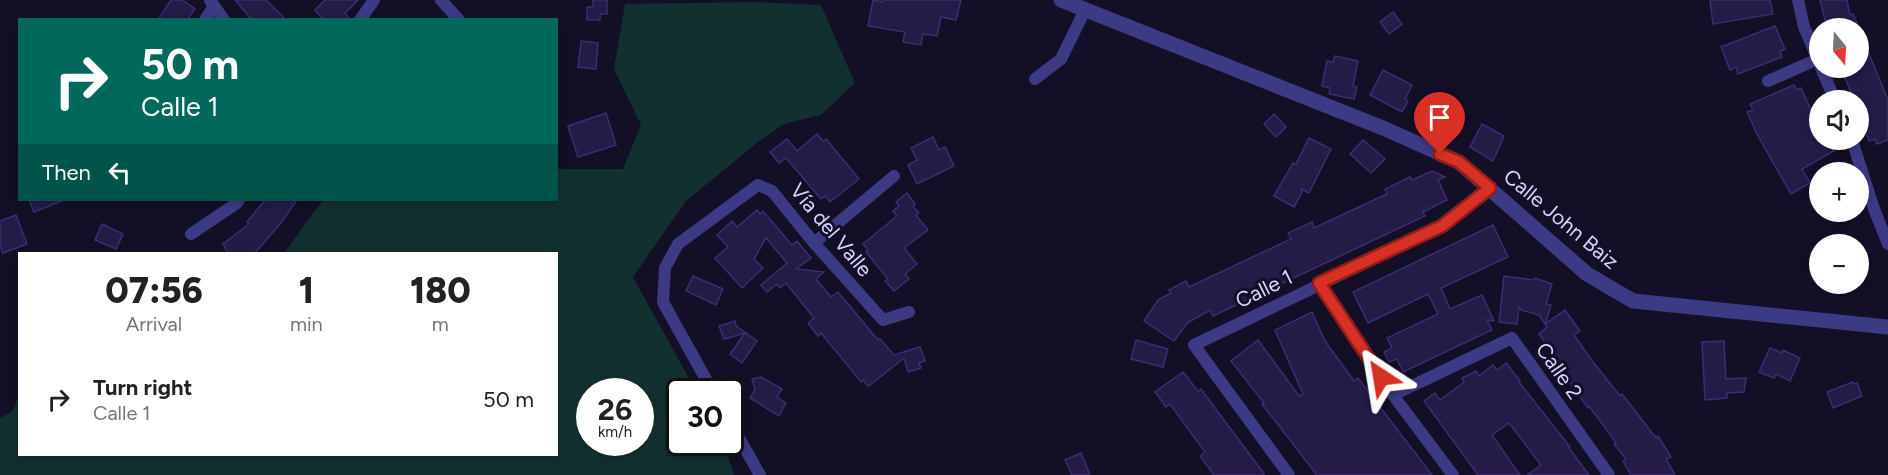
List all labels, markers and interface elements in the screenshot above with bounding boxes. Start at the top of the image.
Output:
north arrow [1809,18,1869,78]
map controls [1809,18,1869,294]
text: 50 m [141,39,239,90]
icon: right [42,42,120,120]
text: Calle 1 [141,90,219,123]
button: sound [1809,90,1869,150]
pin [1414,92,1465,154]
icon: arrive [1423,101,1456,134]
icon: left [103,156,136,189]
text: Then [42,159,91,186]
button: + [1809,162,1869,222]
street label: Calle John Baiz [1499,163,1624,274]
street label: Vía del Valle [785,178,878,281]
button: − [1809,234,1869,294]
street label: Calle 1 [1231,264,1296,313]
text: 07:56 [105,269,203,312]
text: 1 [299,269,314,312]
text: 180 [410,269,471,312]
text: Arrival [126,312,182,336]
text: min [290,312,323,336]
text: m [432,312,449,336]
street label: Calle 2 [1531,338,1588,404]
position arrow [1349,345,1413,409]
text: Turn right [93,374,192,401]
speed limit sign: 30 [666,378,744,456]
icon: right [42,383,75,416]
text: 50 m [483,386,534,413]
text: 26 [598,391,632,428]
text: Calle 1 [93,401,151,425]
text: km/h [598,423,632,441]

